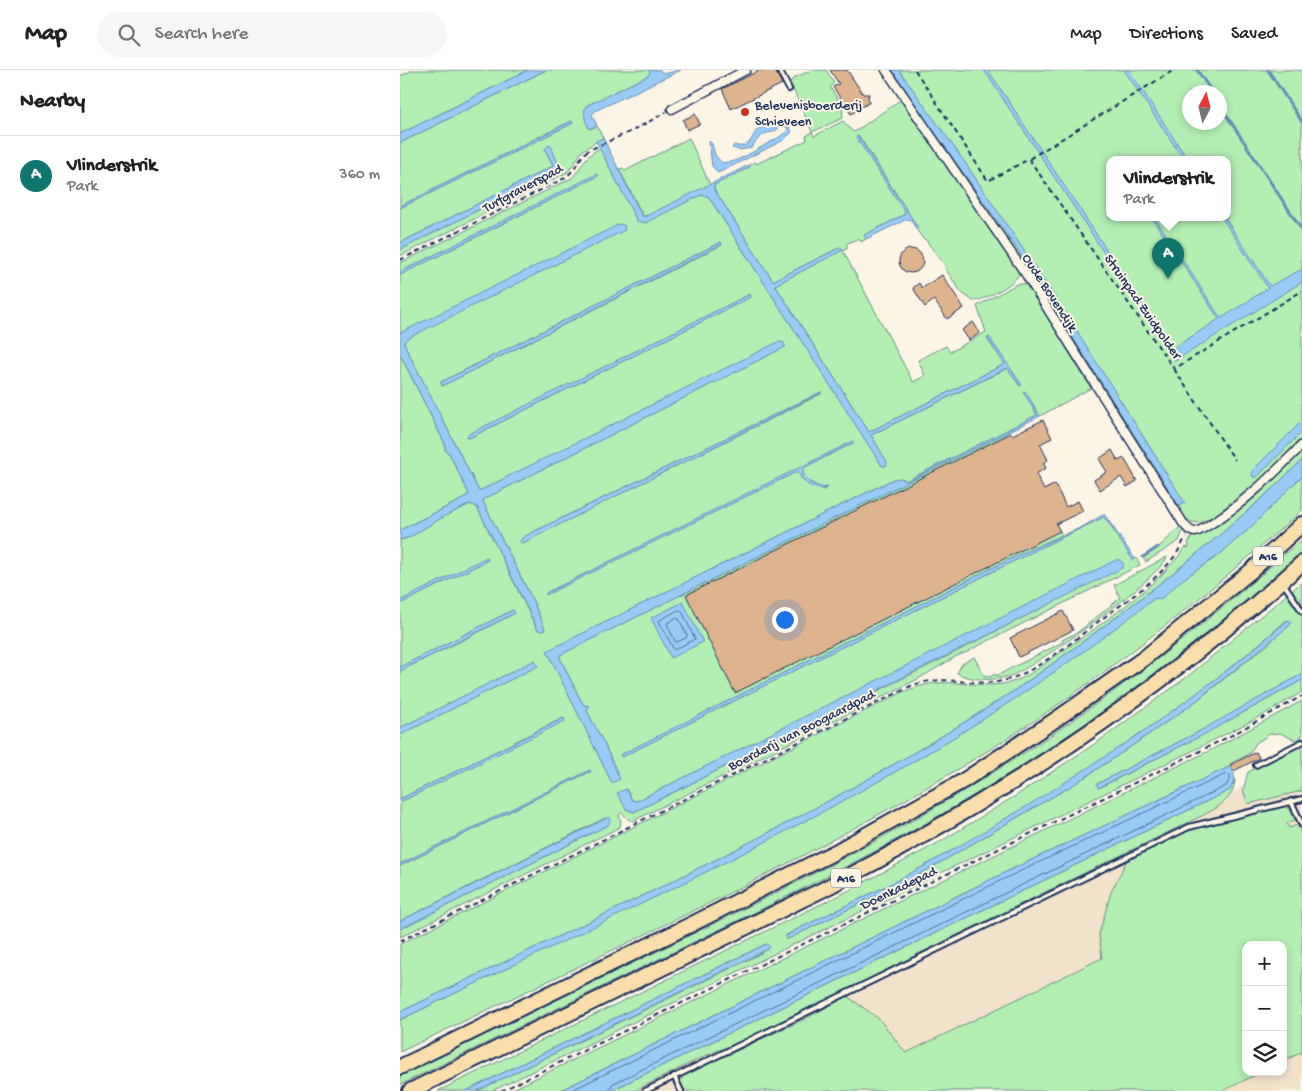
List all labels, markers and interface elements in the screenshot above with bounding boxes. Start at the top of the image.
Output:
search box [97,12,447,57]
text: Map [25,20,67,49]
icon: search [115,21,143,49]
text: Search here [155,23,248,46]
text: Map [1070,24,1102,45]
text: Directions [1130,24,1203,45]
text: Saved [1231,24,1277,45]
north arrow [1182,85,1227,130]
text: Nearby [20,90,85,115]
place label: Belevenisboerderij Schieveen [754,98,862,131]
marker: Belevenisboerderij Schieveen [739,106,751,118]
text: Vlinderstrik [67,155,157,178]
popup [1106,156,1231,221]
street label: Turfgraverspad [479,160,568,218]
text: A [31,166,41,185]
text: 360 m [339,166,380,185]
text: Vlinderstrik [1124,168,1213,191]
text: Park [67,178,98,197]
text: Park [1124,191,1154,210]
pin: A [1152,238,1184,279]
street label: Oude Bovendijk [1017,251,1081,337]
street label: Struinpad Zuidpolder [1099,252,1185,364]
road number: A16 [1253,546,1283,566]
your location [772,607,798,633]
street label: Boerderij van Boogaardpad [725,686,880,776]
street label: Doenkadepad [857,863,942,915]
road number: A16 [831,868,861,888]
map controls [1242,941,1287,1076]
button: + [1242,941,1287,986]
button: − [1242,986,1287,1031]
button: layers [1242,1031,1287,1076]

